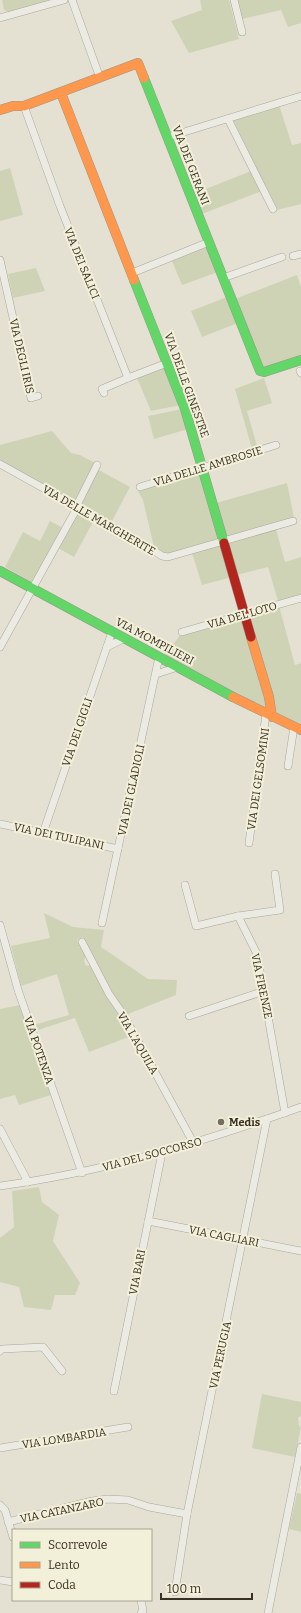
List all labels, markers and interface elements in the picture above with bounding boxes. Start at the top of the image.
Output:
street label: VIA DEI GERANI [169,124,212,207]
street label: VIA DEI SALICI [61,225,102,301]
street label: VIA DEGLI IRIS [7,317,37,395]
street label: VIA DELLE GINESTRE [161,331,212,440]
street label: VIA DELLE AMBROSIE [152,444,264,489]
street label: VIA DELLE MARGHERITE [40,483,158,558]
street label: VIA DEL LOTO [206,599,278,632]
street label: VIA MOMPILIERI [113,615,196,668]
street label: VIA DEI GIGLI [60,696,95,768]
street label: VIA DEI GELSOMINI [245,727,272,831]
street label: VIA DEI GLADIOLI [115,743,148,837]
street label: VIA DEI TULIPANI [12,821,105,852]
street label: VIA FIRENZE [248,952,275,1020]
street label: VIA L'AQUILA [114,1010,161,1077]
street label: VIA POTENZA [21,1014,56,1086]
place label: Medis [229,1116,261,1129]
marker: Medis [216,1117,226,1127]
street label: VIA DEL SOCCORSO [101,1135,203,1174]
street label: VIA CAGLIARI [188,1223,260,1250]
street label: VIA BARI [127,1248,148,1296]
street label: VIA PERUGIA [207,1320,234,1390]
street label: VIA LOMBARDIA [21,1425,107,1452]
street label: VIA CATANZARO [19,1495,105,1526]
legend [12,1529,152,1601]
text: Scorrevole [48,1538,107,1552]
text: Lento [48,1558,80,1572]
scale bar [161,1575,252,1601]
text: Coda [48,1578,76,1592]
text: 100 m [167,1582,202,1596]

